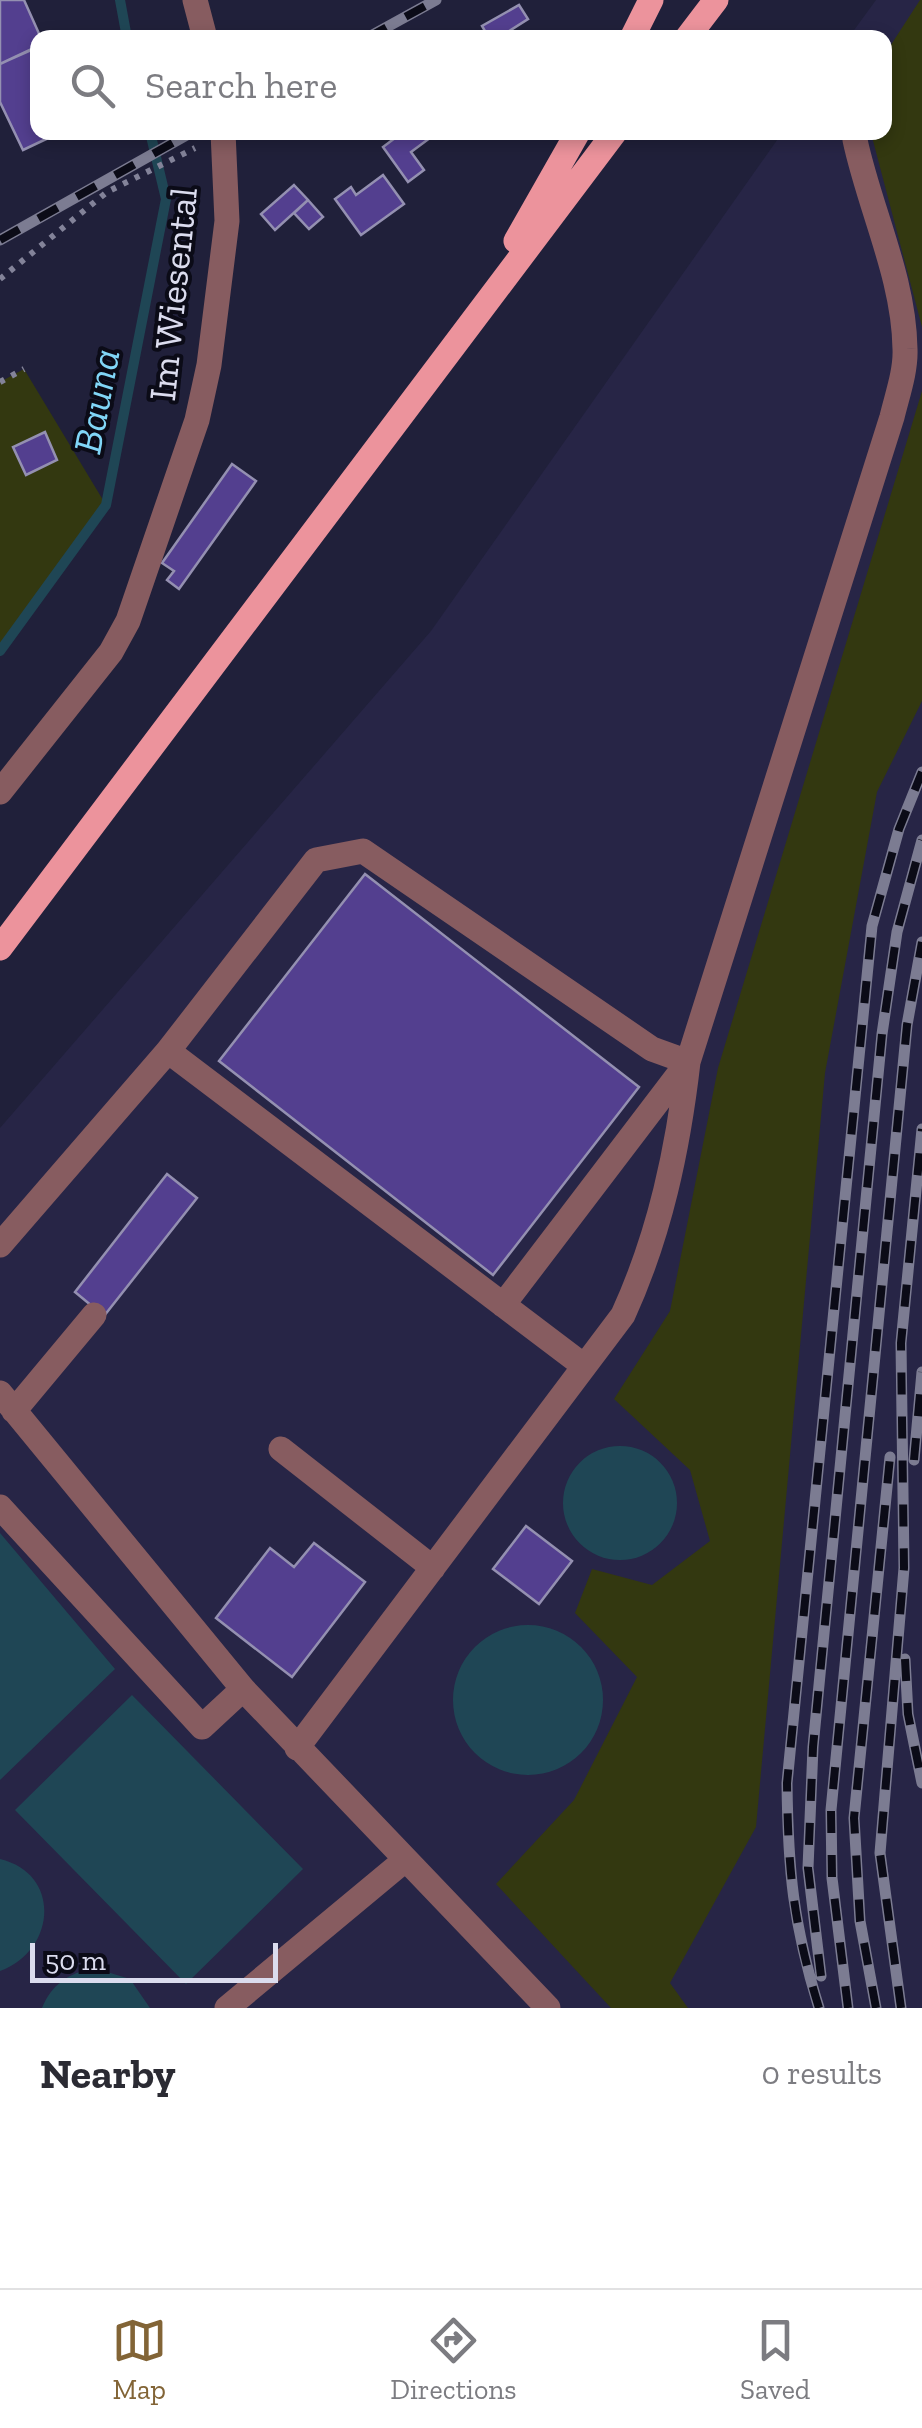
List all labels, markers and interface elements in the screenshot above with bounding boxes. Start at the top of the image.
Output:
search box [30,30,892,140]
icon: search [65,58,120,113]
text: Search here [145,62,337,108]
street label: Im Wiesental [139,185,207,403]
water label: Bauna [62,345,130,457]
scale bar [30,1938,278,1982]
text: 50 m [45,1944,106,1977]
text: Nearby [40,2048,176,2099]
text: 0 results [761,2054,882,2092]
tab: Map [112,2313,167,2406]
tab: Directions [390,2313,517,2406]
tab: Saved [740,2313,810,2406]

